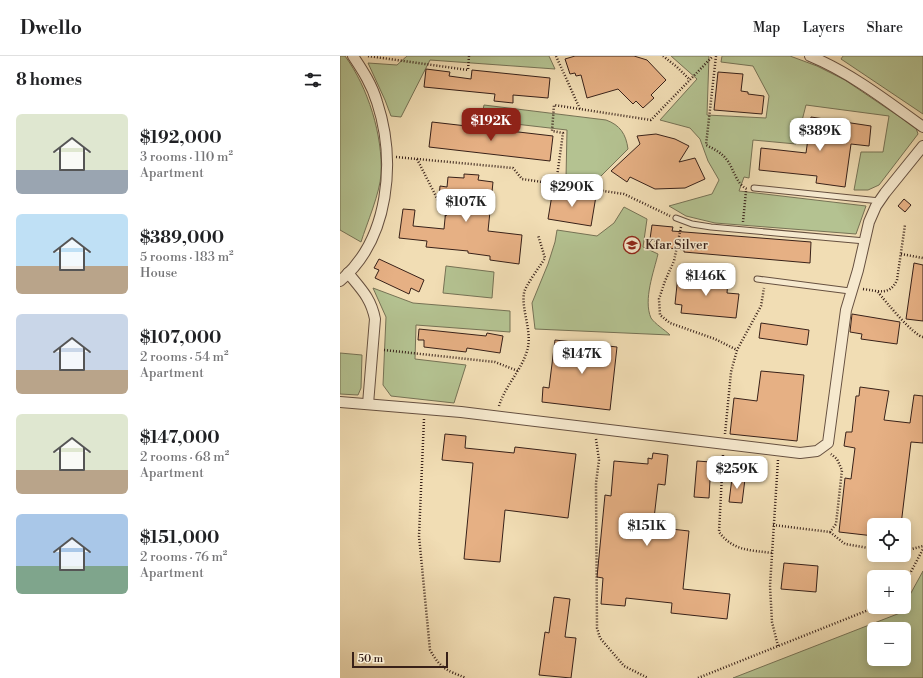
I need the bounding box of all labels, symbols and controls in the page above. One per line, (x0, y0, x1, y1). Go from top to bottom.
text: Dwello (20, 16, 82, 40)
text: Map (753, 19, 780, 37)
text: Layers (802, 19, 845, 37)
text: Share (867, 19, 903, 37)
text: 8 homes (16, 69, 82, 91)
icon: filters (302, 69, 324, 91)
pin: $192K (463, 108, 519, 142)
text: $192K (471, 113, 511, 129)
pin: $389K (792, 118, 848, 152)
text: $389K (799, 123, 841, 139)
text: $192,000 (140, 127, 222, 149)
icon: home (48, 130, 96, 178)
text: 3 rooms · 110 m² (140, 149, 233, 165)
text: Apartment (140, 165, 204, 181)
pin: $290K (544, 174, 600, 208)
text: $290K (550, 179, 594, 195)
pin: $107K (438, 189, 494, 223)
text: $107K (445, 194, 487, 210)
text: $389,000 (140, 227, 224, 249)
icon: home (48, 230, 96, 278)
school or university icon: Kfar Silver (622, 235, 642, 255)
place label: Kfar Silver (645, 237, 709, 253)
text: 5 rooms · 183 m² (140, 249, 234, 265)
pin: $146K (678, 263, 734, 297)
text: House (140, 265, 177, 281)
text: $146K (686, 268, 726, 284)
text: $107,000 (140, 327, 221, 349)
icon: home (48, 330, 96, 378)
pin: $147K (554, 341, 610, 375)
text: $147K (562, 346, 602, 362)
text: 2 rooms · 54 m² (140, 349, 229, 365)
text: Apartment (140, 365, 204, 381)
text: $147,000 (140, 427, 220, 449)
icon: home (48, 430, 96, 478)
text: 2 rooms · 68 m² (140, 449, 229, 465)
pin: $259K (709, 456, 765, 490)
text: $259K (716, 461, 758, 477)
text: Apartment (140, 465, 204, 481)
pin: $151K (619, 513, 675, 547)
text: $151K (628, 518, 666, 534)
map controls (867, 518, 911, 666)
button: locate (867, 518, 911, 562)
text: $151,000 (140, 527, 219, 549)
icon: home (48, 530, 96, 578)
text: 2 rooms · 76 m² (140, 549, 227, 565)
text: Apartment (140, 565, 204, 581)
button: + (867, 570, 911, 614)
button: − (867, 622, 911, 666)
scale bar (352, 650, 448, 669)
text: 50 m (358, 652, 383, 666)

